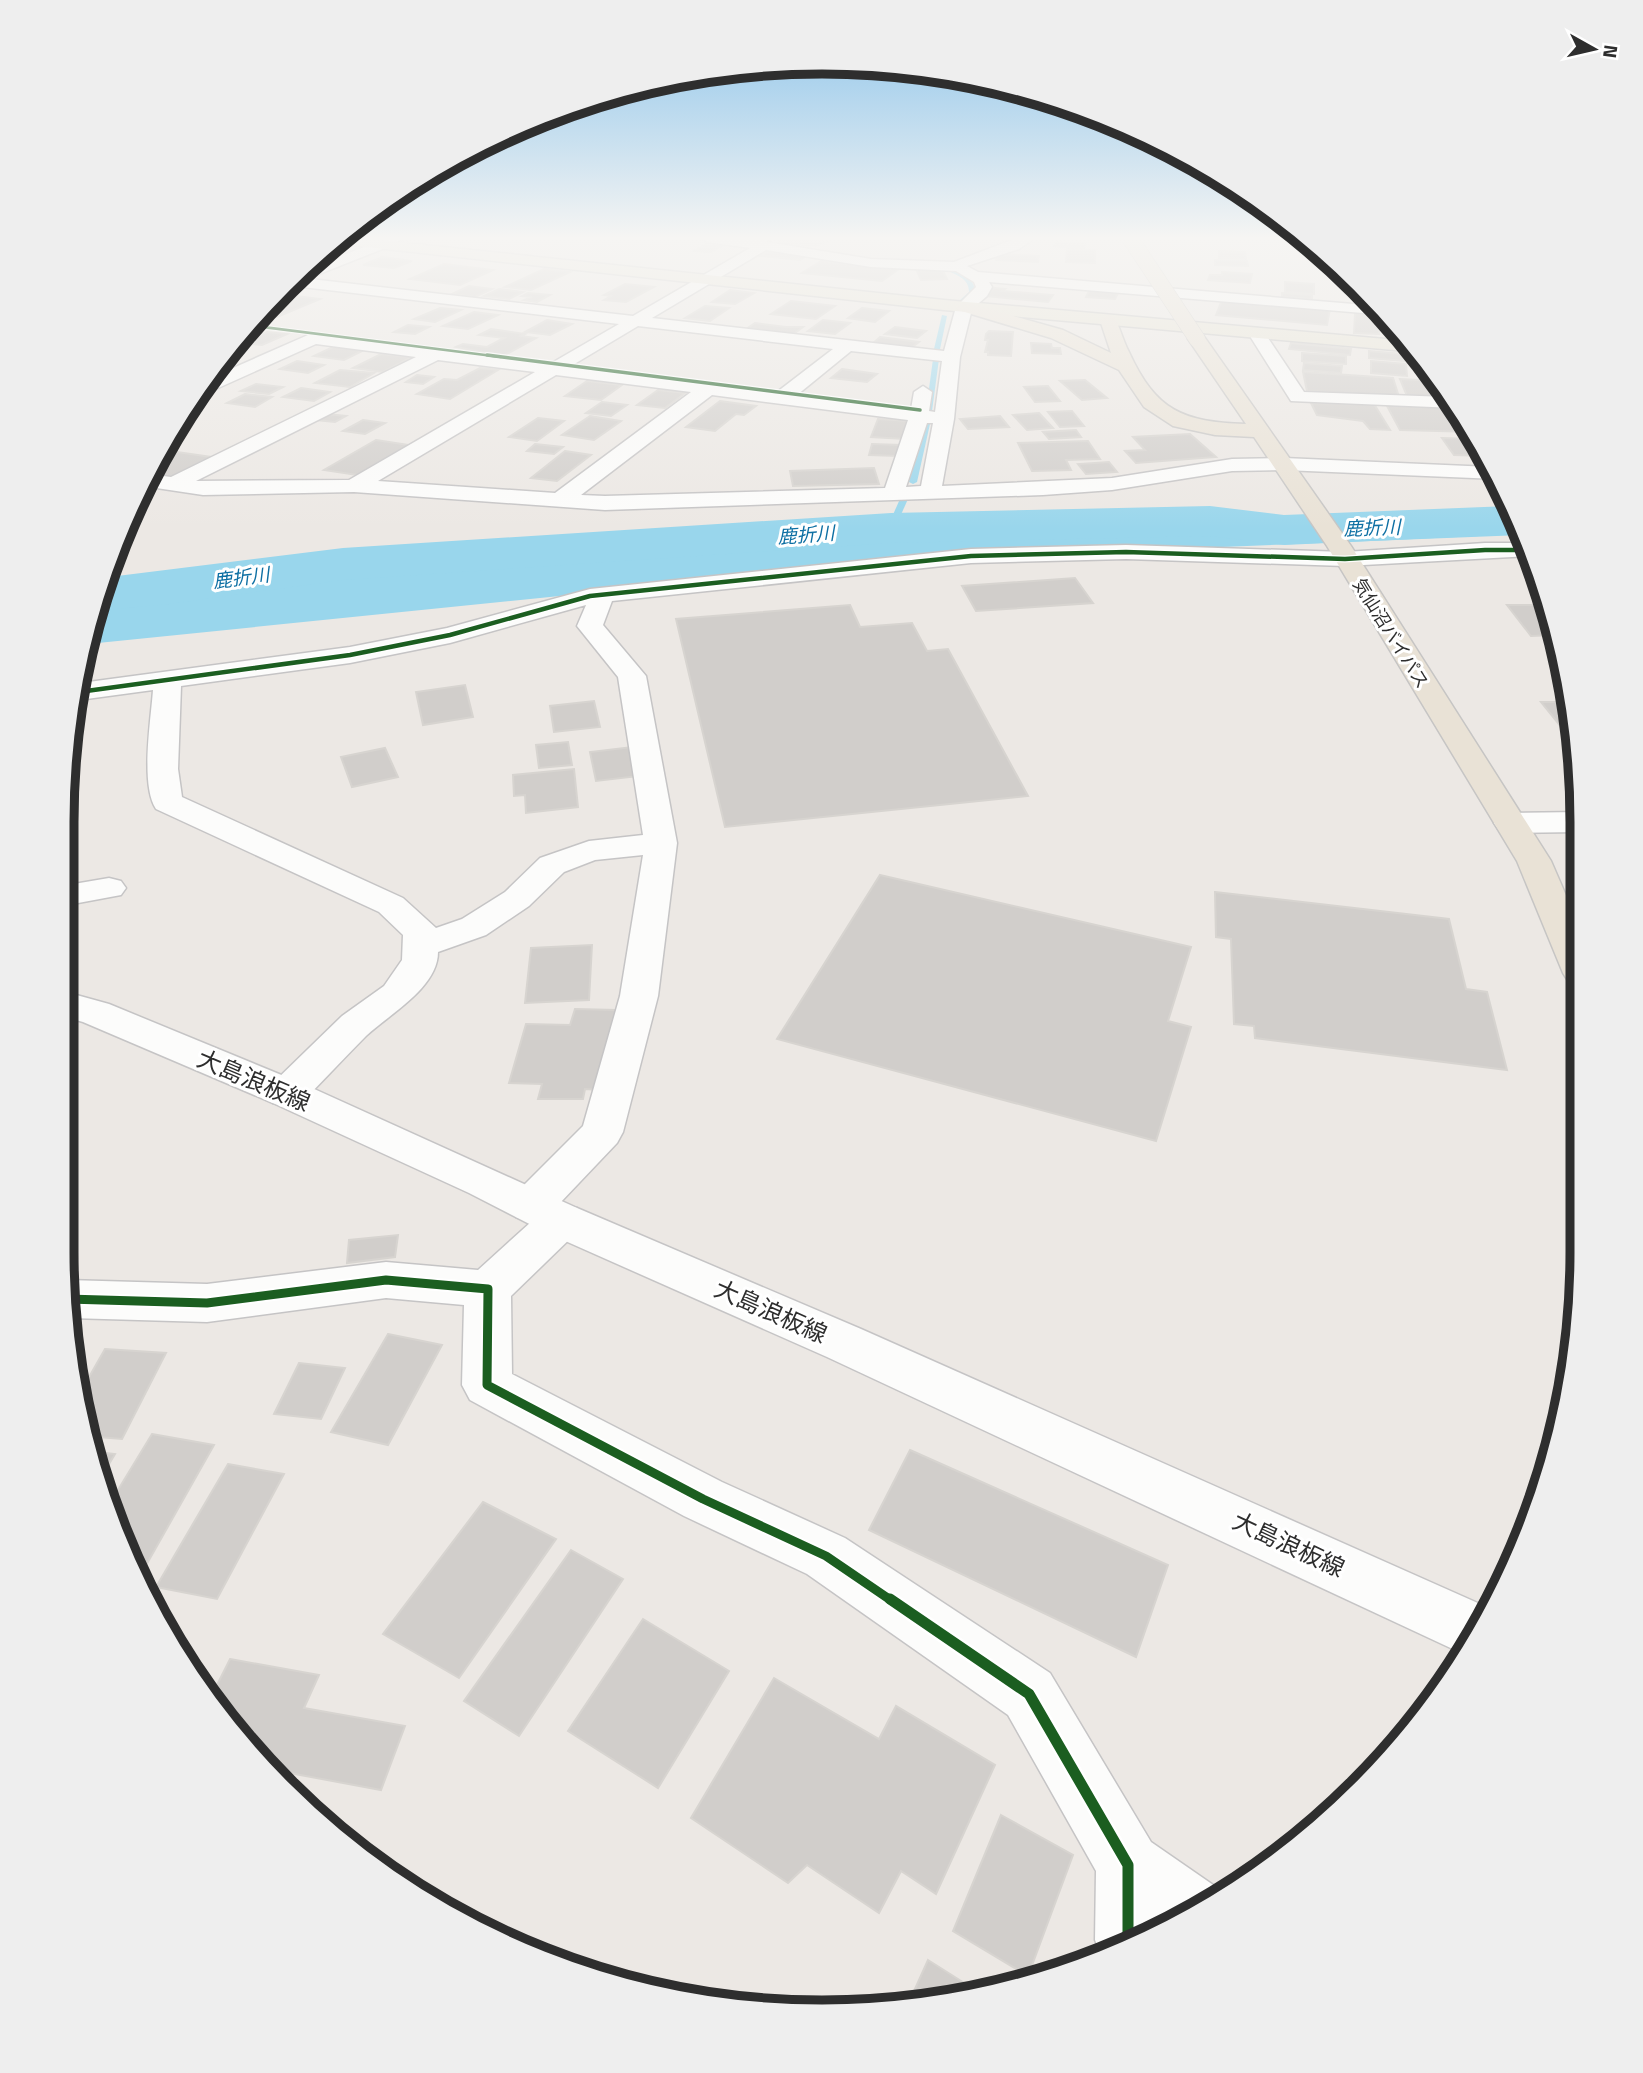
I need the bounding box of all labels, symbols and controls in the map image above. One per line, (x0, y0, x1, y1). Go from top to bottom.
north arrow (1559, 14, 1629, 84)
text: N (1596, 43, 1627, 60)
water label: 鹿折川 (1343, 511, 1403, 542)
water label: 鹿折川 (777, 517, 837, 550)
water label: 鹿折川 (211, 559, 273, 595)
street label: 気仙沼バイパス (1346, 573, 1436, 693)
street label: 大島浪板線 (192, 1040, 316, 1120)
street label: 大島浪板線 (709, 1270, 833, 1352)
street label: 大島浪板線 (1227, 1502, 1351, 1586)

